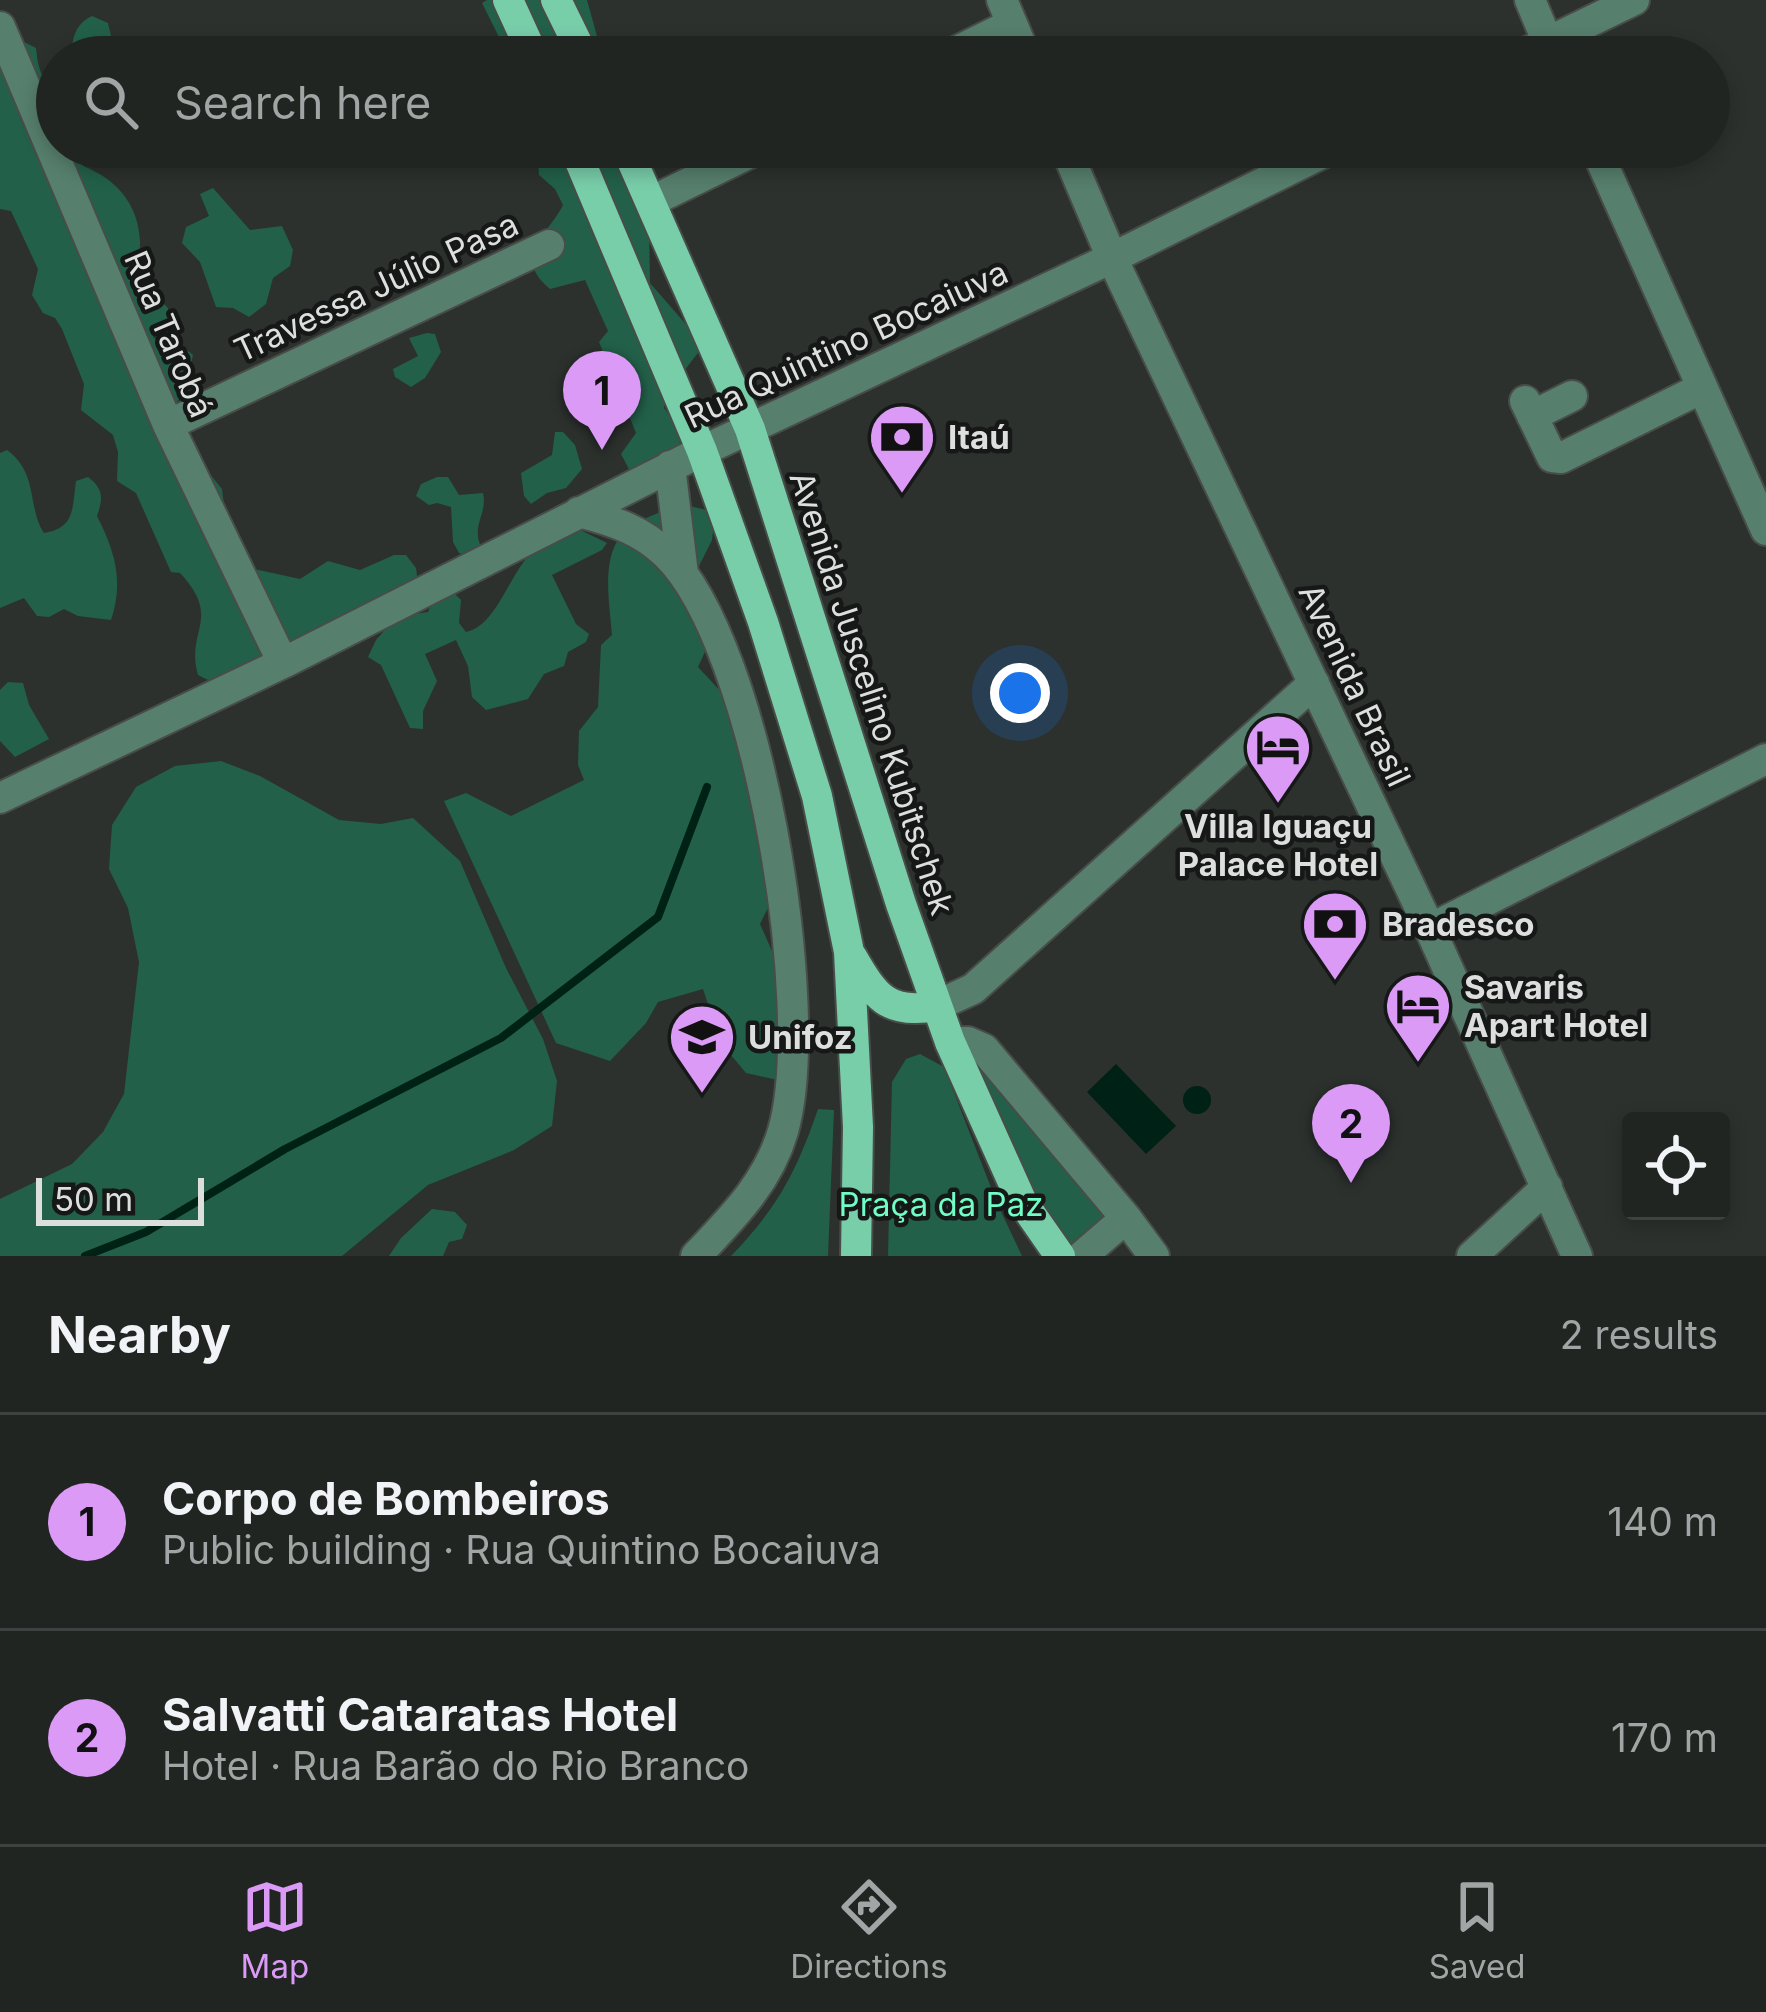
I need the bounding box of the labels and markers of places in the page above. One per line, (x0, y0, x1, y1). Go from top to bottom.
pin: 1 (563, 351, 641, 450)
bank icon: Itaú (867, 402, 937, 496)
place label: Itaú (948, 417, 1010, 457)
hotel icon: Villa Iguaçu Palace Hotel (1243, 712, 1313, 806)
place label: Villa Iguaçu Palace Hotel (1178, 806, 1378, 884)
bank icon: Bradesco (1300, 889, 1370, 983)
place label: Bradesco (1382, 904, 1535, 944)
place label: Savaris Apart Hotel (1464, 967, 1648, 1045)
hotel icon: Savaris Apart Hotel (1383, 971, 1453, 1065)
school or university icon: Unifoz (667, 1002, 737, 1096)
place label: Unifoz (748, 1017, 853, 1057)
pin: 2 (1312, 1084, 1390, 1183)

